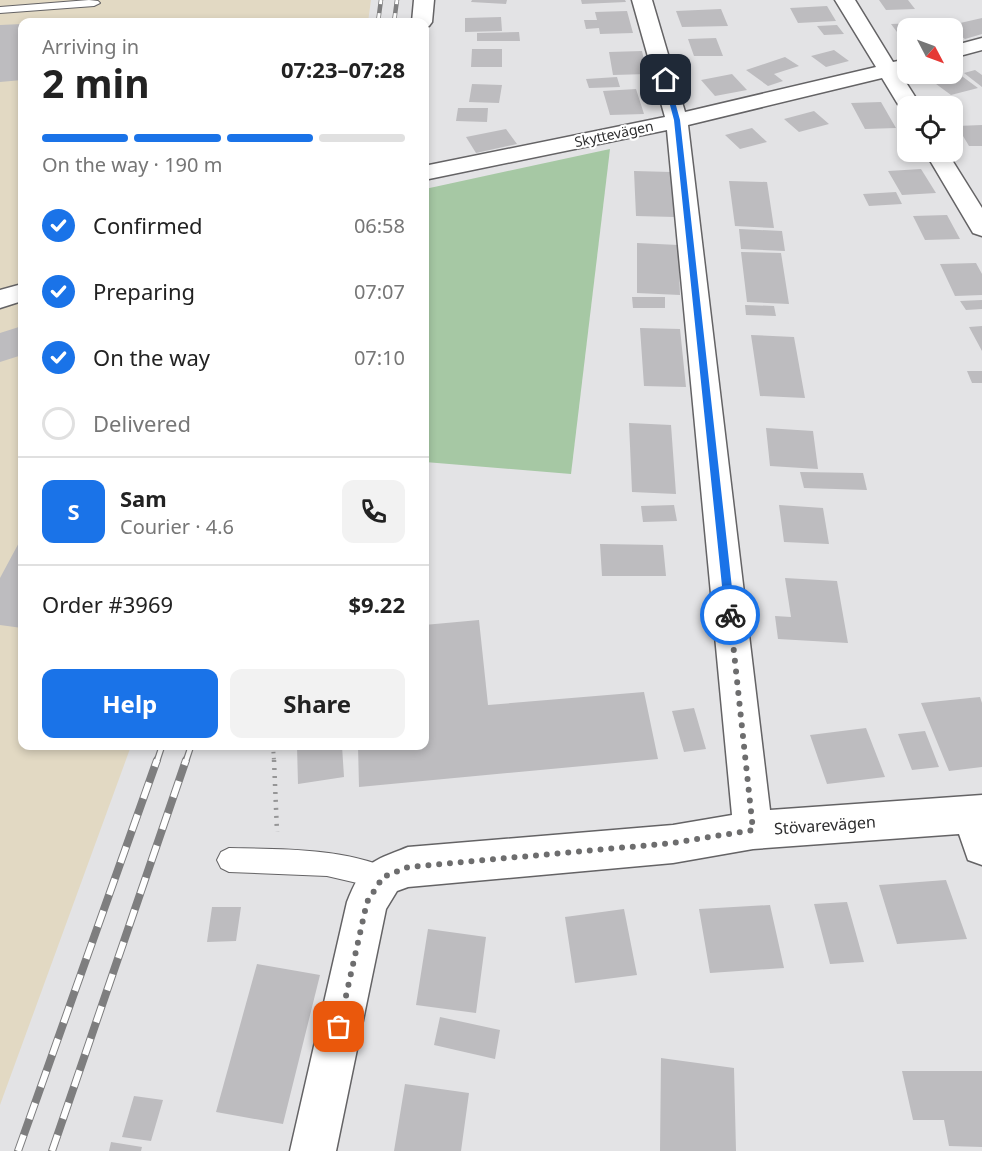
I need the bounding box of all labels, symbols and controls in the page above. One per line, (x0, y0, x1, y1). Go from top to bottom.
north arrow (897, 18, 963, 84)
map controls (897, 18, 963, 162)
text: Arriving in (42, 33, 139, 60)
text: 07:23–07:28 (281, 54, 405, 84)
pin (640, 54, 691, 105)
text: 2 min (42, 56, 149, 109)
icon: home (649, 63, 682, 96)
button: locate (897, 96, 963, 162)
street label: Skyttevägen (573, 116, 655, 151)
text: On the way · 190 m (42, 151, 222, 178)
icon: check (42, 209, 75, 242)
text: Confirmed (93, 210, 203, 240)
text: 06:58 (354, 212, 405, 239)
icon: check (42, 275, 75, 308)
text: Preparing (93, 276, 195, 306)
text: 07:07 (354, 278, 405, 305)
icon: check (42, 341, 75, 374)
text: On the way (93, 342, 210, 372)
text: 07:10 (354, 344, 405, 371)
text: Delivered (93, 408, 191, 438)
button: phone (342, 480, 405, 543)
text: Sam (120, 483, 167, 513)
text: S (67, 496, 80, 526)
text: Courier · 4.6 (120, 513, 234, 540)
courier (700, 585, 760, 645)
text: Order #3969 (42, 589, 173, 619)
text: $9.22 (348, 589, 405, 619)
icon: bike (714, 599, 747, 632)
button: Help (42, 669, 218, 738)
button: Share (230, 669, 405, 738)
street label: Stövarevägen (773, 810, 877, 840)
pin (313, 1001, 364, 1052)
icon: bag (322, 1010, 355, 1043)

